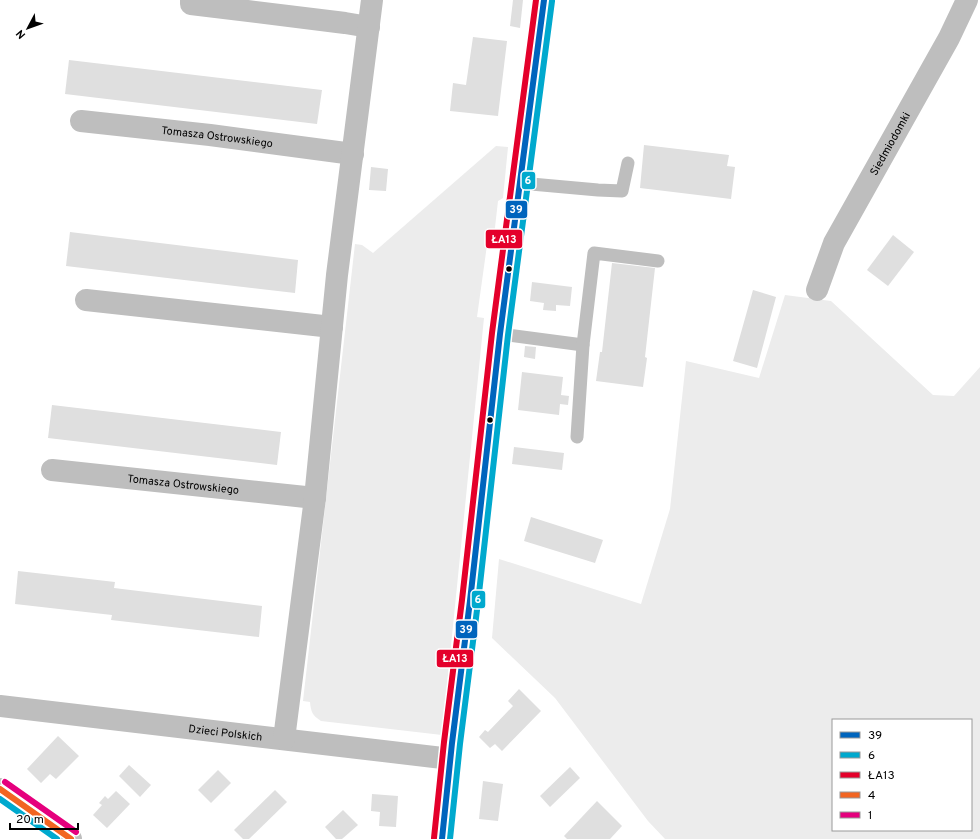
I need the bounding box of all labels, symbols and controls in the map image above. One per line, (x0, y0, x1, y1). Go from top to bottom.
north arrow (8, 8, 48, 48)
text: N (13, 26, 29, 41)
street label: Siedmiodomki (867, 110, 914, 178)
street label: Tomasza Ostrowskiego (161, 124, 274, 151)
line badge: 6 (521, 171, 536, 190)
text: 6 (525, 174, 532, 188)
line badge: 39 (505, 200, 528, 219)
text: 39 (509, 203, 523, 217)
line badge: ŁA13 (485, 229, 523, 249)
text: ŁA13 (491, 233, 517, 247)
unlabelled marker (504, 264, 514, 274)
unlabelled marker (485, 415, 495, 425)
street label: Tomasza Ostrowskiego (127, 472, 240, 498)
line badge: 6 (471, 590, 486, 609)
text: 6 (475, 593, 482, 607)
line badge: 39 (455, 620, 478, 639)
text: 39 (459, 623, 473, 637)
line badge: ŁA13 (436, 649, 474, 668)
text: ŁA13 (442, 652, 468, 666)
legend (832, 719, 972, 831)
street label: Dzieci Polskich (188, 722, 263, 745)
text: 39 (868, 728, 882, 744)
text: 6 (868, 748, 875, 764)
text: ŁA13 (868, 768, 895, 784)
text: 4 (868, 788, 875, 804)
scale bar (10, 805, 78, 831)
text: 1 (868, 808, 872, 824)
text: 20 m (16, 812, 44, 828)

